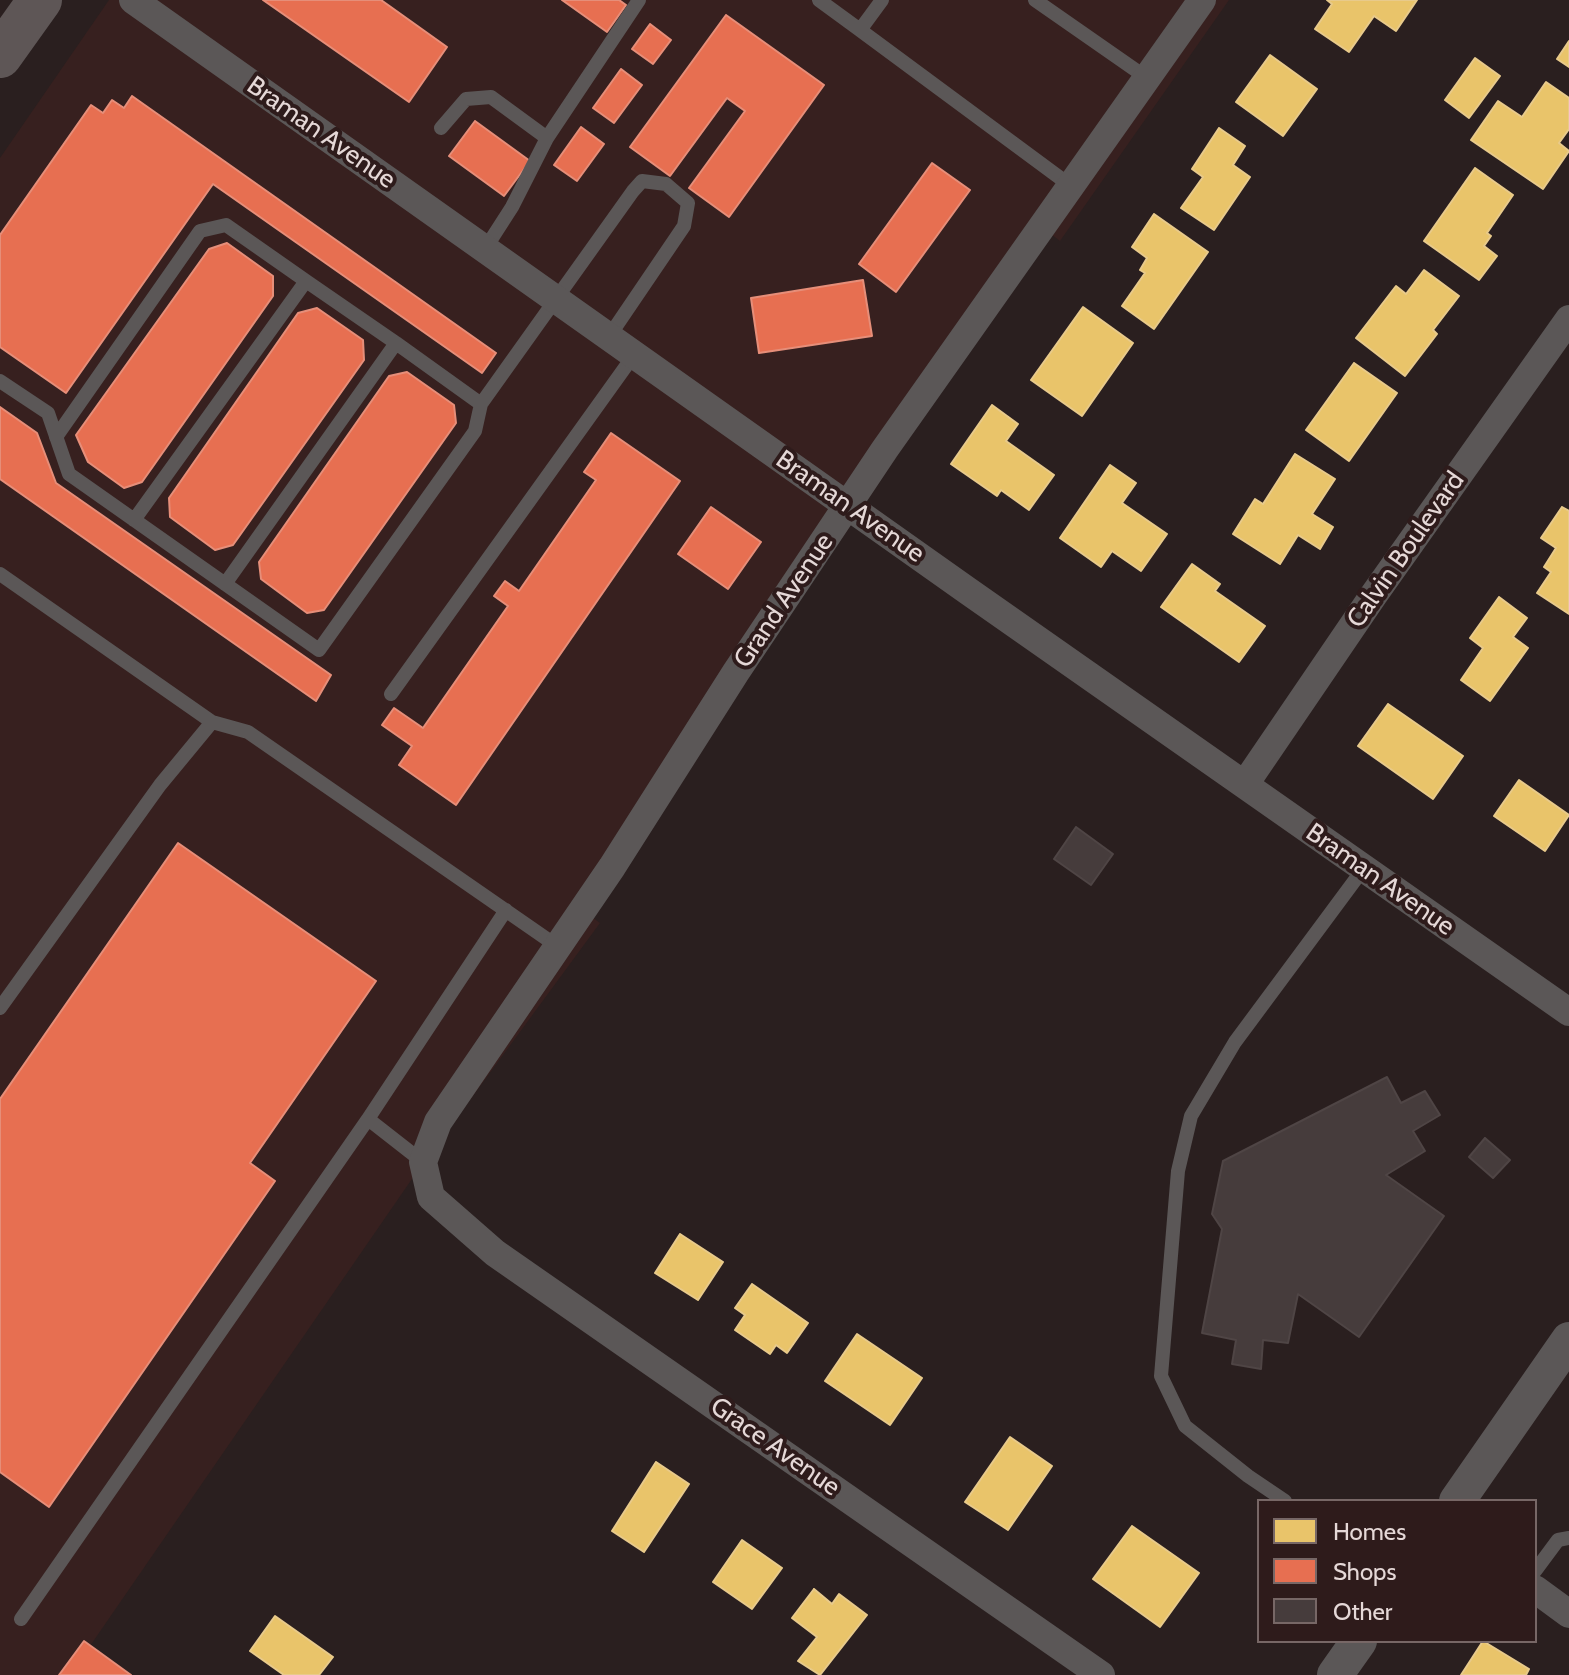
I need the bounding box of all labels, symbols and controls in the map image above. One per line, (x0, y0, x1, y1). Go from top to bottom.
street label: Braman Avenue (241, 70, 401, 196)
street label: Braman Avenue (770, 444, 930, 570)
street label: Calvin Boulevard (1341, 466, 1471, 634)
street label: Grand Avenue (728, 528, 840, 674)
street label: Braman Avenue (1300, 817, 1460, 943)
street label: Grace Avenue (704, 1391, 846, 1503)
legend (1257, 1499, 1537, 1643)
text: Homes (1333, 1517, 1406, 1546)
text: Shops (1333, 1557, 1396, 1586)
text: Other (1333, 1597, 1392, 1626)

